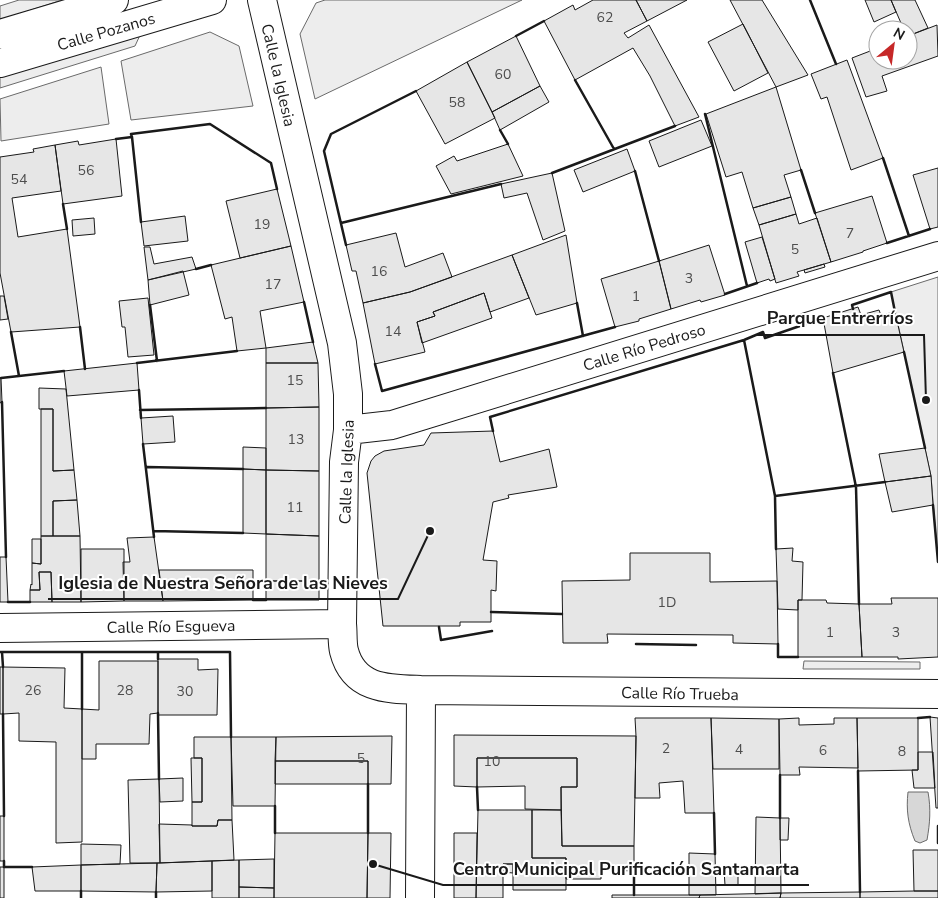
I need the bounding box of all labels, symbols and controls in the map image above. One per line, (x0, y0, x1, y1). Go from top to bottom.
street label: Calle Pozanos (55, 7, 158, 56)
house number: 62 (597, 8, 613, 27)
north arrow (868, 20, 918, 70)
street label: Calle la Iglesia (256, 22, 301, 129)
text: N (890, 23, 908, 45)
house number: 60 (495, 65, 511, 84)
house number: 58 (449, 93, 465, 112)
house number: 56 (78, 161, 94, 180)
house number: 54 (11, 170, 27, 189)
house number: 19 (254, 215, 270, 234)
house number: 7 (846, 224, 854, 243)
house number: 5 (791, 240, 799, 259)
house number: 16 (371, 262, 387, 281)
house number: 3 (685, 269, 693, 288)
house number: 17 (265, 275, 281, 294)
house number: 1 (632, 287, 640, 306)
callout: Parque Entrerríos (757, 302, 924, 335)
text: Parque Entrerríos (767, 306, 914, 330)
street label: Calle Río Pedroso (580, 319, 708, 377)
house number: 14 (385, 322, 401, 341)
house number: 15 (287, 371, 303, 390)
street label: Calle la Iglesia (334, 419, 360, 525)
house number: 13 (288, 430, 304, 449)
house number: 11 (287, 498, 303, 517)
callout: Iglesia de Nuestra Señora de las Nieves (48, 566, 398, 599)
text: Iglesia de Nuestra Señora de las Nieves (58, 571, 388, 595)
house number: 1D (658, 593, 676, 612)
street label: Calle Río Esgueva (107, 615, 236, 639)
house number: 1 (826, 623, 834, 642)
house number: 3 (892, 623, 900, 642)
house number: 26 (25, 681, 41, 700)
house number: 28 (117, 681, 133, 700)
house number: 30 (177, 682, 193, 701)
street label: Calle Río Trueba (621, 682, 739, 706)
house number: 2 (662, 739, 670, 758)
house number: 4 (735, 740, 743, 759)
house number: 6 (819, 741, 827, 760)
house number: 8 (898, 742, 906, 761)
house number: 5 (357, 749, 365, 768)
house number: 10 (484, 752, 500, 771)
callout: Centro Municipal Purificación Santamarta (443, 852, 809, 885)
text: Centro Municipal Purificación Santamarta (453, 857, 799, 881)

